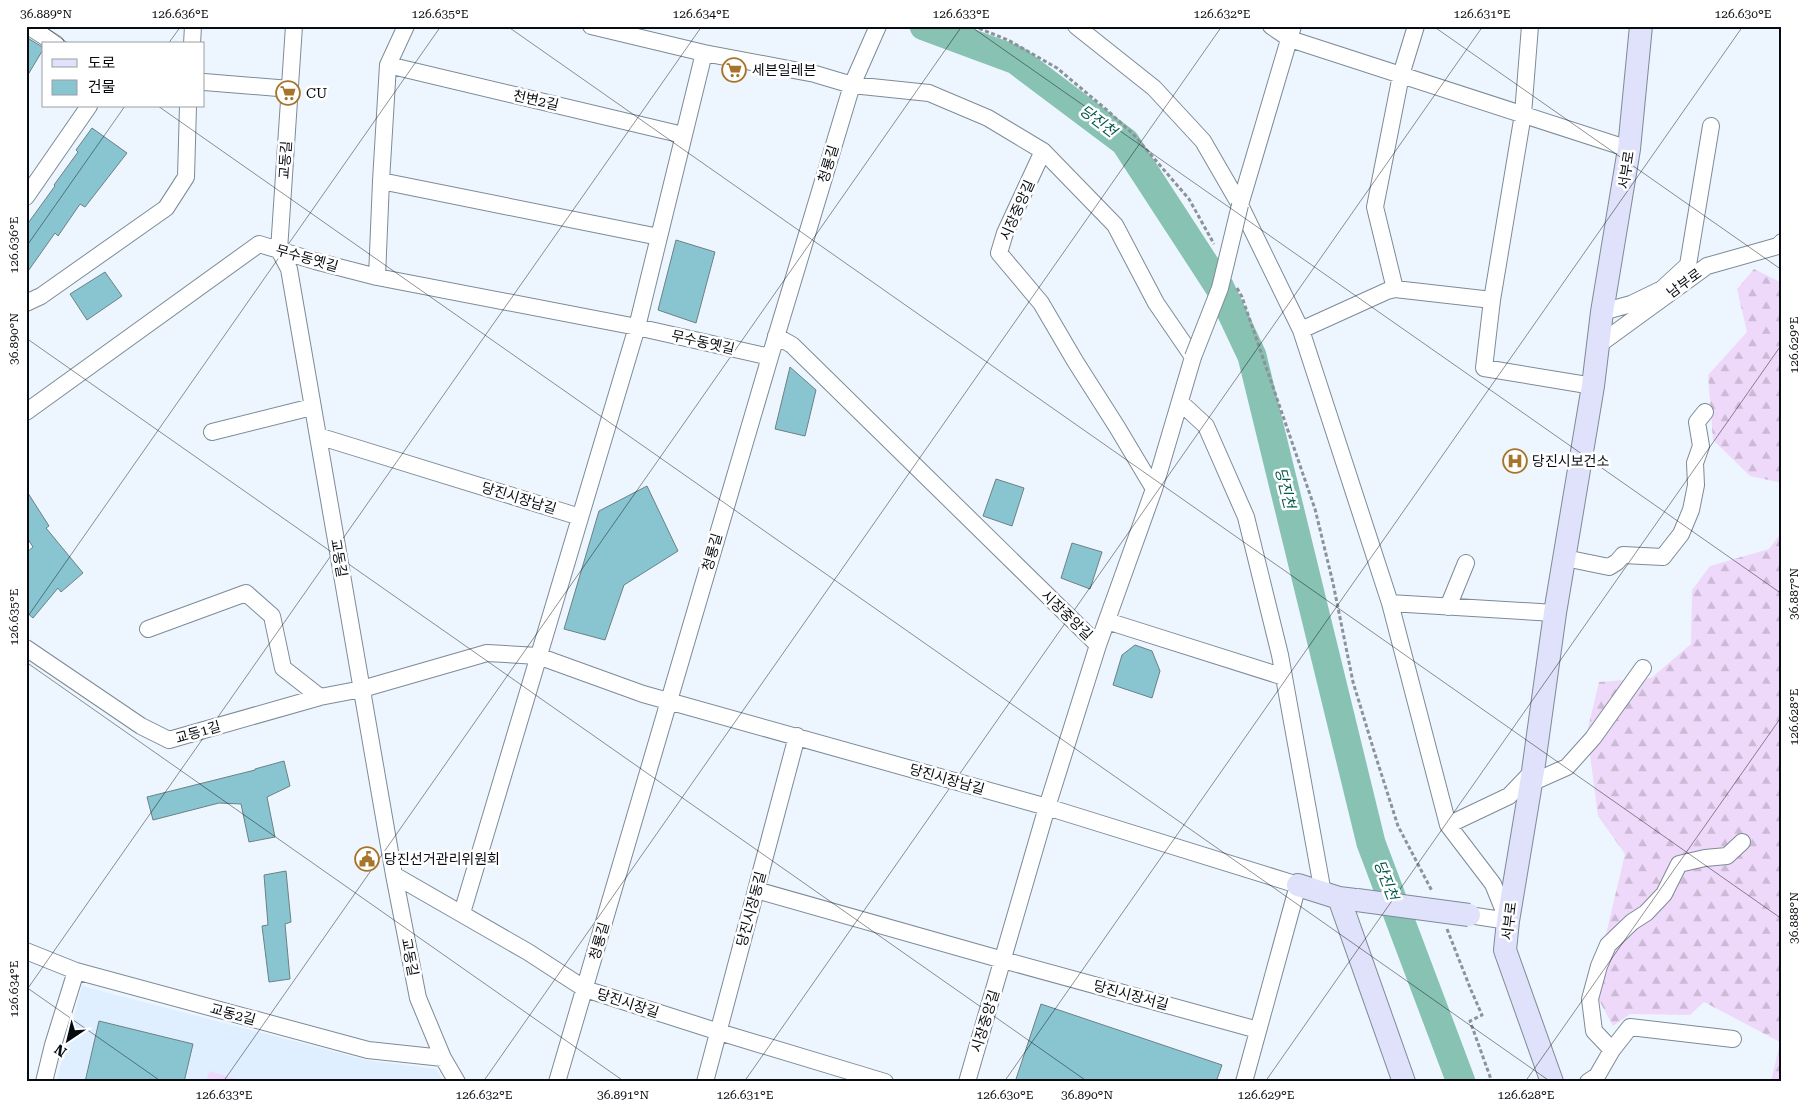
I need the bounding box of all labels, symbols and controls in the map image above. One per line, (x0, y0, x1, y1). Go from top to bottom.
text: 36.889°N (20, 7, 72, 21)
text: 126.636°E (152, 7, 208, 21)
text: 126.635°E (412, 7, 468, 21)
text: 126.634°E (673, 7, 729, 21)
text: 126.633°E (933, 7, 989, 21)
text: 126.632°E (1194, 7, 1250, 21)
text: 126.631°E (1454, 7, 1510, 21)
text: 126.630°E (1715, 7, 1771, 21)
legend (42, 42, 205, 108)
text: 도로 (88, 54, 116, 72)
supermarket icon: 세븐일레븐 (721, 57, 747, 83)
place label: 세븐일레븐 (752, 62, 817, 78)
text: 건물 (88, 78, 116, 96)
supermarket icon: CU (275, 80, 301, 106)
place label: CU (306, 85, 327, 101)
street label: 천변2길 (512, 87, 560, 113)
water label: 당진천 (1076, 101, 1122, 142)
street label: 교동길 (276, 140, 294, 180)
street label: 청룡길 (815, 143, 841, 185)
street label: 서부로 (1615, 150, 1637, 190)
street label: 시장중앙길 (997, 177, 1037, 243)
text: 126.636°E (7, 217, 21, 273)
street label: 무수동옛길 (274, 241, 340, 275)
street label: 남부로 (1664, 265, 1704, 301)
text: 36.890°N (7, 313, 21, 365)
text: 126.629°E (1787, 317, 1801, 373)
street label: 무수동옛길 (670, 327, 736, 357)
hospital icon: 당진시보건소 (1502, 448, 1528, 474)
place label: 당진시보건소 (1532, 453, 1609, 469)
water label: 당진천 (1271, 466, 1299, 512)
street label: 당진시장남길 (480, 479, 558, 517)
street label: 청룡길 (699, 531, 725, 573)
street label: 교동길 (328, 538, 350, 578)
text: 36.887°N (1787, 568, 1801, 620)
street label: 시장중앙길 (1038, 587, 1096, 643)
text: 126.635°E (7, 589, 21, 645)
text: 126.628°E (1787, 689, 1801, 745)
street label: 교동1길 (173, 718, 223, 746)
street label: 당진시장남길 (908, 761, 986, 797)
public building icon: 당진선거관리위원회 (354, 846, 380, 872)
place label: 당진선거관리위원회 (384, 851, 500, 867)
water label: 당진천 (1370, 857, 1403, 905)
street label: 당진시장동길 (733, 870, 769, 948)
text: 36.888°N (1787, 892, 1801, 944)
street label: 서부로 (1499, 901, 1519, 941)
street label: 청룡길 (586, 920, 612, 962)
street label: 교동길 (398, 937, 422, 977)
text: 126.634°E (7, 961, 21, 1017)
street label: 당진시장서길 (1092, 977, 1170, 1013)
street label: 당진시장길 (595, 985, 661, 1021)
street label: 시장중앙길 (968, 988, 1002, 1054)
street label: 교동2길 (208, 1000, 258, 1028)
north arrow (42, 1016, 92, 1066)
text: N (51, 1041, 70, 1060)
text: 126.633°E (196, 1088, 252, 1102)
text: 126.632°E (456, 1088, 512, 1102)
text: 36.891°N (597, 1088, 649, 1102)
text: 126.631°E (717, 1088, 773, 1102)
text: 126.630°E (977, 1088, 1033, 1102)
text: 36.890°N (1061, 1088, 1113, 1102)
text: 126.629°E (1238, 1088, 1294, 1102)
text: 126.628°E (1498, 1088, 1554, 1102)

